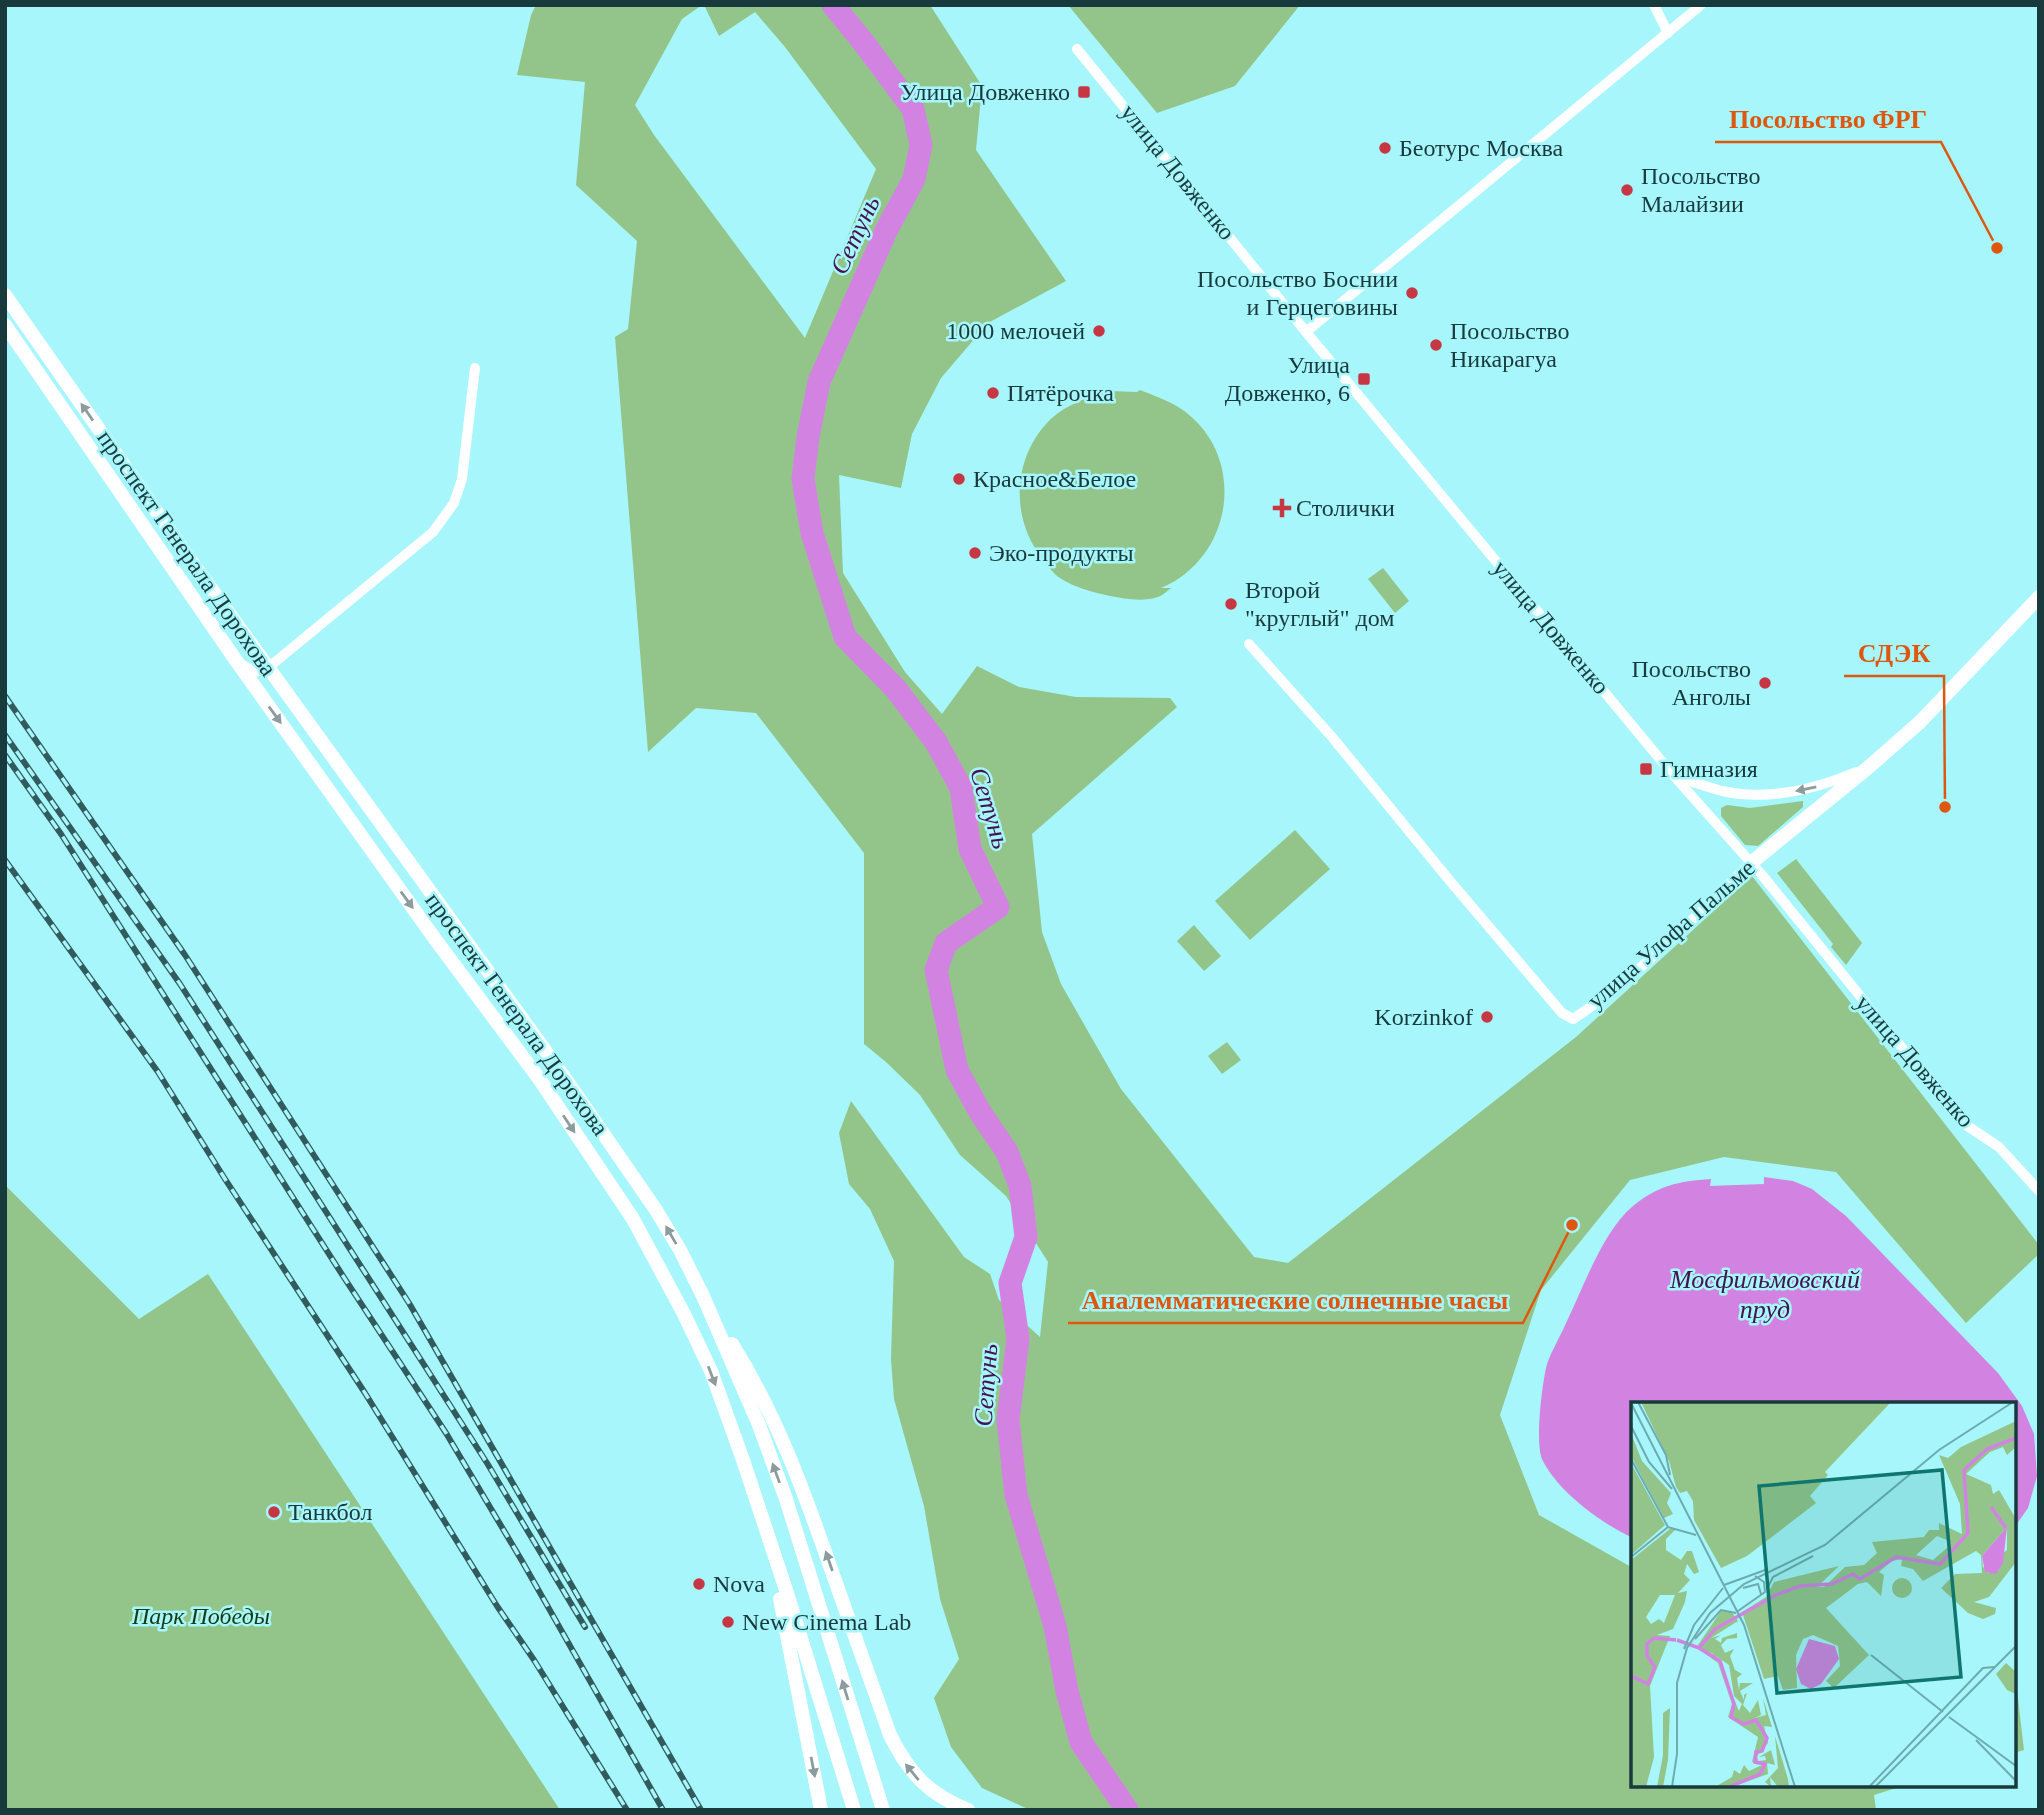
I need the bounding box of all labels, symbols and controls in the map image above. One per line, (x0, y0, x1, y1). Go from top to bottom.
place label: Улица Довженко (900, 79, 1070, 105)
marker: Улица Довженко (1076, 84, 1092, 100)
callout: Посольство ФРГ (1715, 95, 1941, 142)
street label: улица Довженко (1116, 99, 1240, 245)
text: Посольство ФРГ (1729, 105, 1927, 134)
place label: Беотурс Москва (1399, 135, 1564, 161)
marker: Беотурс Москва (1377, 140, 1393, 156)
place label: Посольство Малайзии (1641, 163, 1761, 217)
marker: Посольство Малайзии (1619, 182, 1635, 198)
water label: Сетунь (824, 191, 886, 279)
place label: Посольство Боснии и Герцеговины (1197, 266, 1398, 320)
marker: Посольство Боснии и Герцеговины (1404, 285, 1420, 301)
place label: 1000 мелочей (946, 318, 1085, 344)
place label: Посольство Никарагуа (1450, 318, 1570, 372)
marker: 1000 мелочей (1091, 323, 1107, 339)
marker: Посольство Никарагуа (1428, 337, 1444, 353)
place label: Улица Довженко, 6 (1225, 352, 1350, 406)
marker: Улица Довженко, 6 (1356, 371, 1372, 387)
place label: Пятёрочка (1007, 380, 1114, 406)
marker: Пятёрочка (985, 385, 1001, 401)
one-way arrow (80, 403, 94, 421)
street label: проспект Генерала Дорохова (92, 425, 282, 681)
place label: Красное&Белое (973, 466, 1136, 492)
marker: Красное&Белое (951, 471, 967, 487)
place label: Столички (1296, 495, 1395, 521)
marker: Столички (1274, 500, 1290, 516)
place label: Эко-продукты (989, 540, 1134, 566)
marker: Эко-продукты (967, 545, 983, 561)
street label: улица Довженко (1488, 555, 1614, 699)
place label: Второй "круглый" дом (1245, 577, 1394, 631)
marker: Второй "круглый" дом (1223, 596, 1239, 612)
callout: СДЭК (1844, 629, 1944, 676)
text: СДЭК (1858, 639, 1930, 668)
place label: Посольство Анголы (1632, 656, 1751, 710)
marker: Посольство Анголы (1757, 675, 1773, 691)
one-way arrow (268, 706, 282, 724)
place label: Гимназия (1660, 756, 1758, 782)
marker: Гимназия (1638, 761, 1654, 777)
water label: Сетунь (964, 764, 1016, 852)
one-way arrow (1795, 784, 1817, 795)
street label: улица Улофа Пальме (1582, 854, 1760, 1014)
street label: проспект Генерала Дорохова (420, 888, 614, 1141)
one-way arrow (400, 891, 414, 909)
street label: улица Довженко (1851, 990, 1979, 1132)
place label: Korzinkof (1374, 1004, 1473, 1030)
marker: Korzinkof (1479, 1009, 1495, 1025)
one-way arrow (562, 1115, 576, 1133)
one-way arrow (665, 1226, 677, 1245)
water label: Мосфильмовский пруд (1669, 1265, 1860, 1324)
callout: Аналемматические солнечные часы (1068, 1276, 1523, 1323)
text: Аналемматические солнечные часы (1082, 1286, 1508, 1315)
water label: Сетунь (969, 1342, 1003, 1427)
one-way arrow (707, 1366, 718, 1387)
inset map (1631, 1402, 2016, 1787)
one-way arrow (771, 1462, 782, 1483)
place label: Танкбол (288, 1499, 373, 1525)
marker: Танкбол (266, 1504, 282, 1520)
one-way arrow (823, 1551, 834, 1572)
place label: Nova (713, 1571, 765, 1597)
marker: Nova (691, 1576, 707, 1592)
park label: Парк Победы (131, 1603, 270, 1629)
place label: New Cinema Lab (742, 1609, 911, 1635)
marker: New Cinema Lab (720, 1614, 736, 1630)
one-way arrow (839, 1679, 849, 1700)
one-way arrow (808, 1756, 819, 1778)
one-way arrow (905, 1763, 920, 1781)

